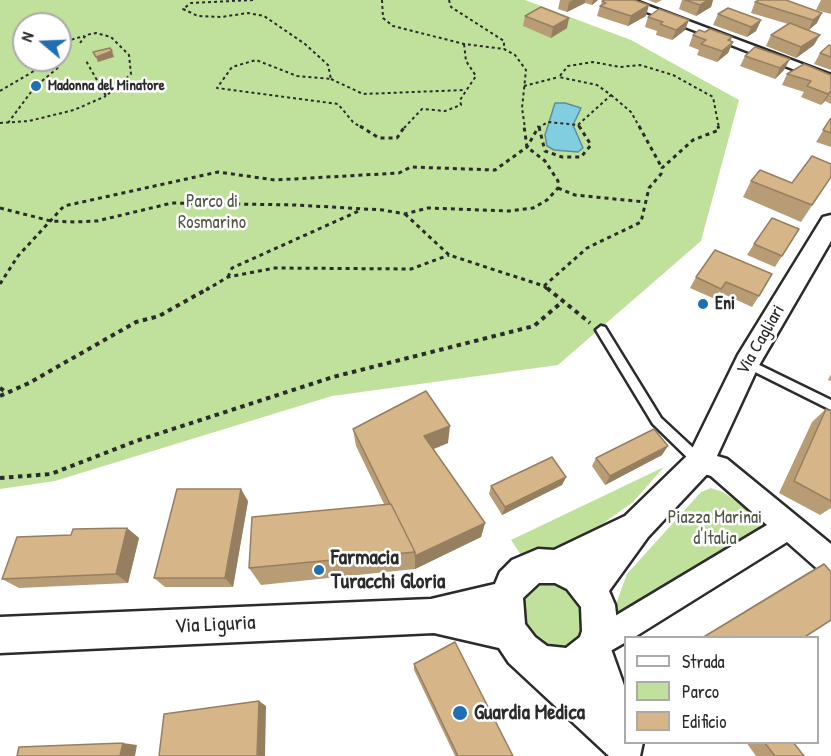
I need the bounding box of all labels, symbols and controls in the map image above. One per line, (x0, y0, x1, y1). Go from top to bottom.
north arrow (12, 12, 72, 72)
text: N (15, 29, 39, 44)
place label: Madonna del Minatore (48, 77, 165, 95)
marker: Madonna del Minatore (29, 79, 43, 93)
park label: Parco di Rosmarino (178, 191, 246, 234)
place label: Eni (715, 293, 735, 315)
marker: Eni (696, 297, 710, 311)
street label: Via Cagliari (732, 301, 790, 379)
park label: Piazza Marinai d'Italia (668, 507, 762, 550)
place label: Farmacia Turacchi Gloria (331, 545, 445, 595)
marker: Farmacia Turacchi Gloria (312, 563, 326, 577)
street label: Via Liguria (174, 610, 256, 640)
legend (624, 636, 819, 744)
text: Strada (682, 649, 725, 674)
text: Parco (682, 679, 719, 704)
place label: Guardia Medica (474, 700, 585, 726)
marker: Guardia Medica (451, 704, 469, 722)
text: Edificio (682, 709, 726, 734)

